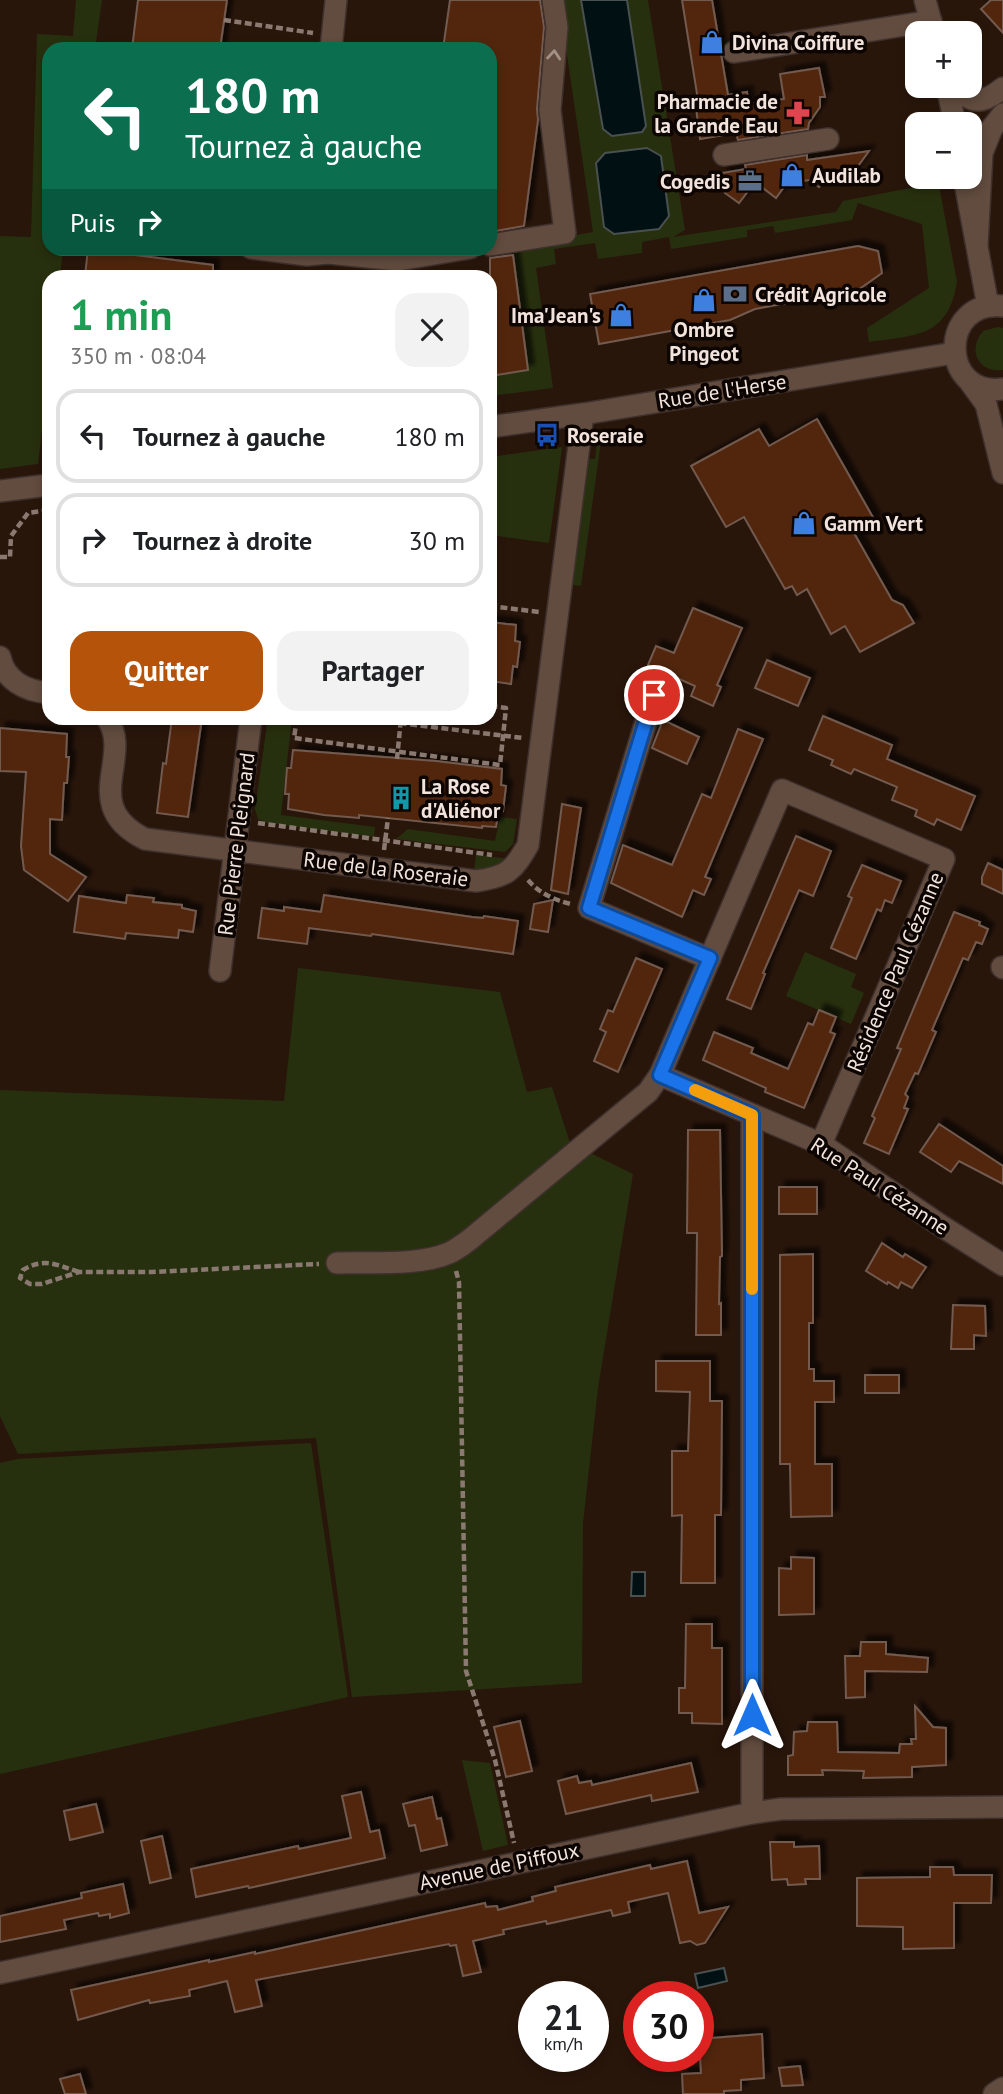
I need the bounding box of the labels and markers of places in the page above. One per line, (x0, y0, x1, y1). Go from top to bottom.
shop icon: Divina Coiffure (698, 28, 726, 56)
place label: Divina Coiffure (732, 29, 865, 56)
place label: Pharmacie de la Grande Eau (654, 88, 778, 139)
pharmacy icon: Pharmacie de la Grande Eau (784, 99, 812, 127)
shop icon: Audilab (778, 161, 806, 189)
place label: Audilab (812, 162, 881, 189)
office icon: Cogedis (736, 167, 764, 195)
place label: Cogedis (660, 168, 730, 195)
bank icon: Crédit Agricole (721, 280, 749, 308)
place label: Crédit Agricole (755, 281, 887, 308)
shop icon: Ombre Pingeot (690, 286, 718, 314)
shop icon: Ima'Jean's (607, 301, 635, 329)
place label: Ima'Jean's (511, 302, 601, 329)
place label: Ombre Pingeot (669, 316, 739, 367)
bus stop icon: Roseraie (533, 421, 561, 449)
place label: Roseraie (567, 422, 644, 449)
shop icon: Gamm Vert (790, 509, 818, 537)
place label: Gamm Vert (824, 510, 923, 537)
pin (624, 665, 684, 725)
place label: La Rose d'Aliénor (421, 773, 501, 824)
building icon: La Rose d'Aliénor (387, 784, 415, 812)

